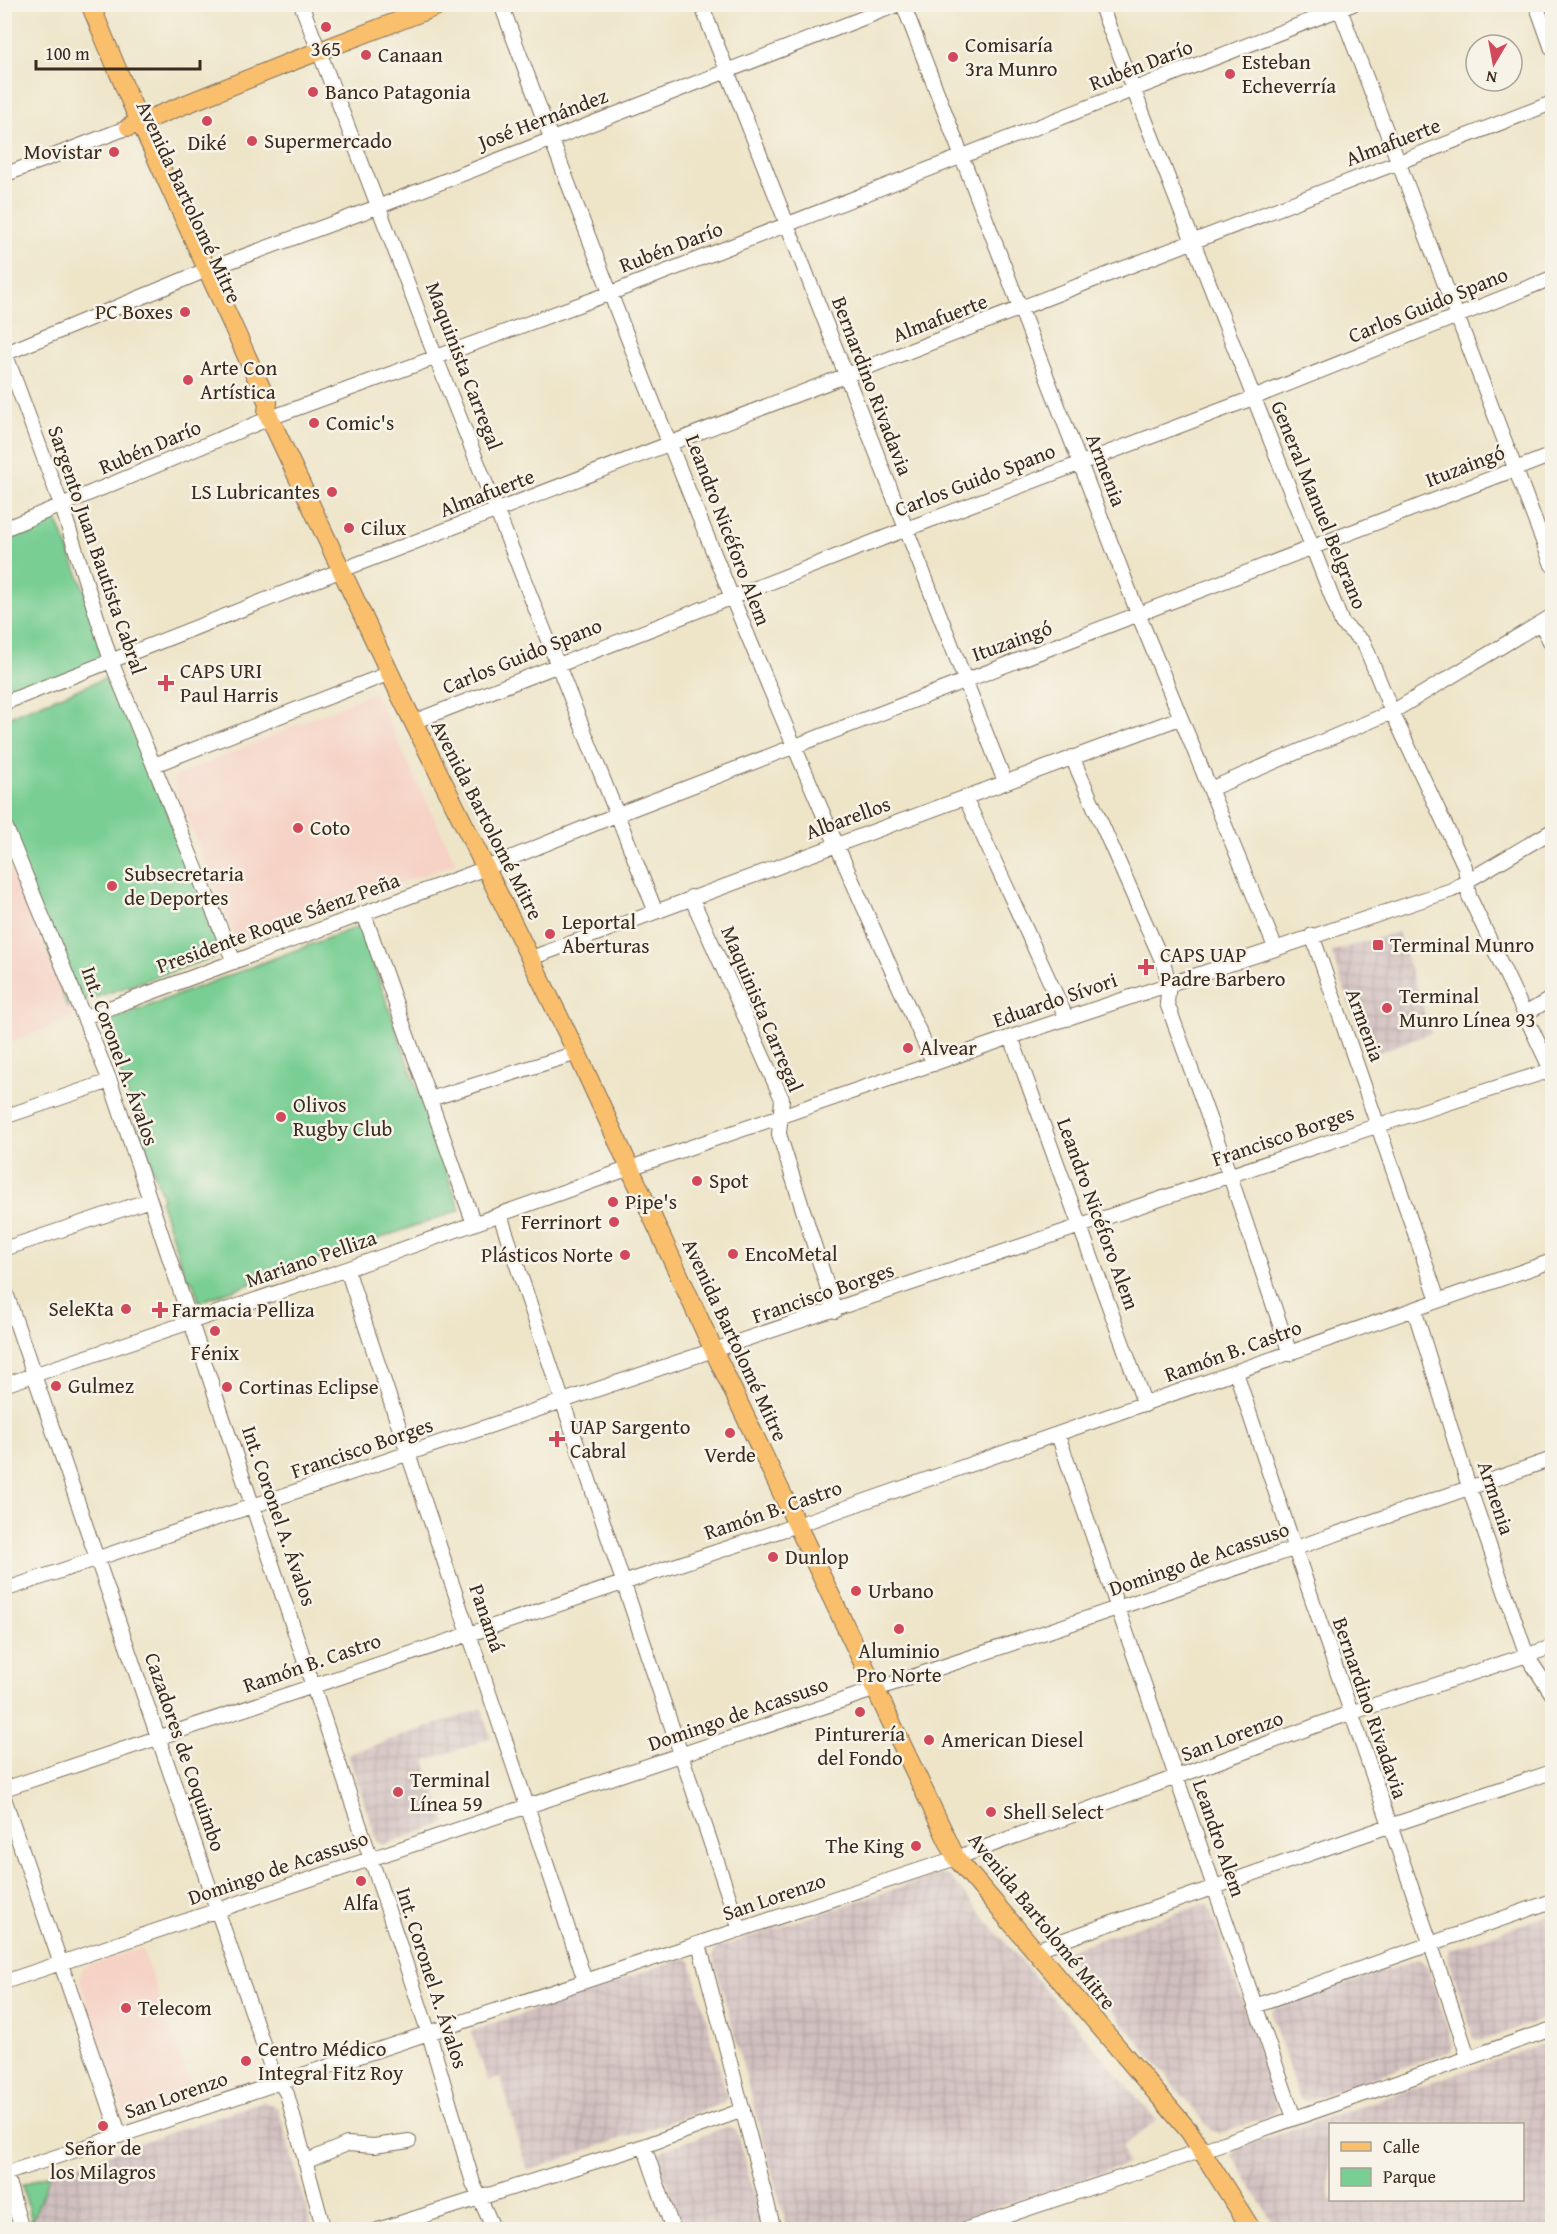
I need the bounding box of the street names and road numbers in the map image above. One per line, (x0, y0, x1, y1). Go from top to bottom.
street label: Rubén Darío (1085, 31, 1197, 98)
street label: José Hernández (471, 80, 612, 159)
street label: Avenida Bartolomé Mitre (129, 95, 250, 308)
street label: Almafuerte (1341, 109, 1445, 174)
street label: Rubén Darío (615, 213, 727, 280)
street label: Carlos Guido Spano (1343, 258, 1512, 351)
street label: Maquinista Carregal (418, 277, 511, 455)
street label: Almafuerte (888, 285, 992, 350)
street label: Bernardino Rivadavia (824, 292, 921, 480)
street label: General Manuel Belgrano (1263, 396, 1375, 614)
street label: Rubén Darío (94, 411, 206, 482)
street label: Sargento Juan Bautista Cabral (40, 421, 155, 679)
street label: Armenia (1078, 429, 1135, 511)
street label: Leandro Nicéforo Alem (678, 430, 779, 630)
street label: Carlos Guido Spano (890, 435, 1060, 524)
street label: Ituzaingó (1420, 436, 1509, 495)
street label: Almafuerte (435, 460, 539, 525)
street label: Carlos Guido Spano (437, 609, 606, 702)
street label: Ituzaingó (967, 612, 1056, 669)
street label: Avenida Bartolomé Mitre (424, 714, 551, 925)
street label: Albarellos (801, 788, 895, 847)
street label: Presidente Roque Sáenz Peña (152, 864, 404, 981)
street label: Maquinista Carregal (713, 921, 812, 1097)
street label: Int. Coronel A. Ávalos (74, 962, 167, 1150)
street label: Eduardo Sívori (989, 964, 1121, 1035)
street label: Armenia (1338, 984, 1393, 1066)
street label: Francisco Borges (1208, 1097, 1358, 1174)
street label: Leandro Nicéforo Alem (1049, 1114, 1148, 1314)
street label: Mariano Pelliza (241, 1222, 381, 1295)
street label: Avenida Bartolomé Mitre (675, 1233, 796, 1446)
street label: Francisco Borges (748, 1254, 898, 1331)
street label: Ramón B. Castro (1160, 1311, 1306, 1390)
street label: Francisco Borges (287, 1409, 437, 1486)
street label: Int. Coronel A. Ávalos (234, 1422, 325, 1610)
street label: Armenia (1470, 1457, 1523, 1539)
street label: Ramón B. Castro (700, 1471, 846, 1548)
street label: Domingo de Acassuso (1105, 1513, 1293, 1604)
street label: Panamá (461, 1580, 514, 1656)
street label: Bernardino Rivadavia (1325, 1613, 1416, 1803)
street label: Ramón B. Castro (239, 1624, 385, 1701)
street label: Cazadores de Coquimbo (137, 1648, 234, 1855)
street label: Domingo de Acassuso (644, 1668, 832, 1759)
street label: San Lorenzo (1176, 1702, 1288, 1769)
street label: Leandro Alem (1185, 1775, 1254, 1901)
street label: Domingo de Acassuso (184, 1822, 372, 1913)
street label: Avenida Bartolomé Mitre (961, 1825, 1124, 2016)
street label: San Lorenzo (718, 1864, 830, 1929)
street label: Int. Coronel A. Ávalos (389, 1883, 476, 2072)
street label: San Lorenzo (120, 2062, 232, 2127)

